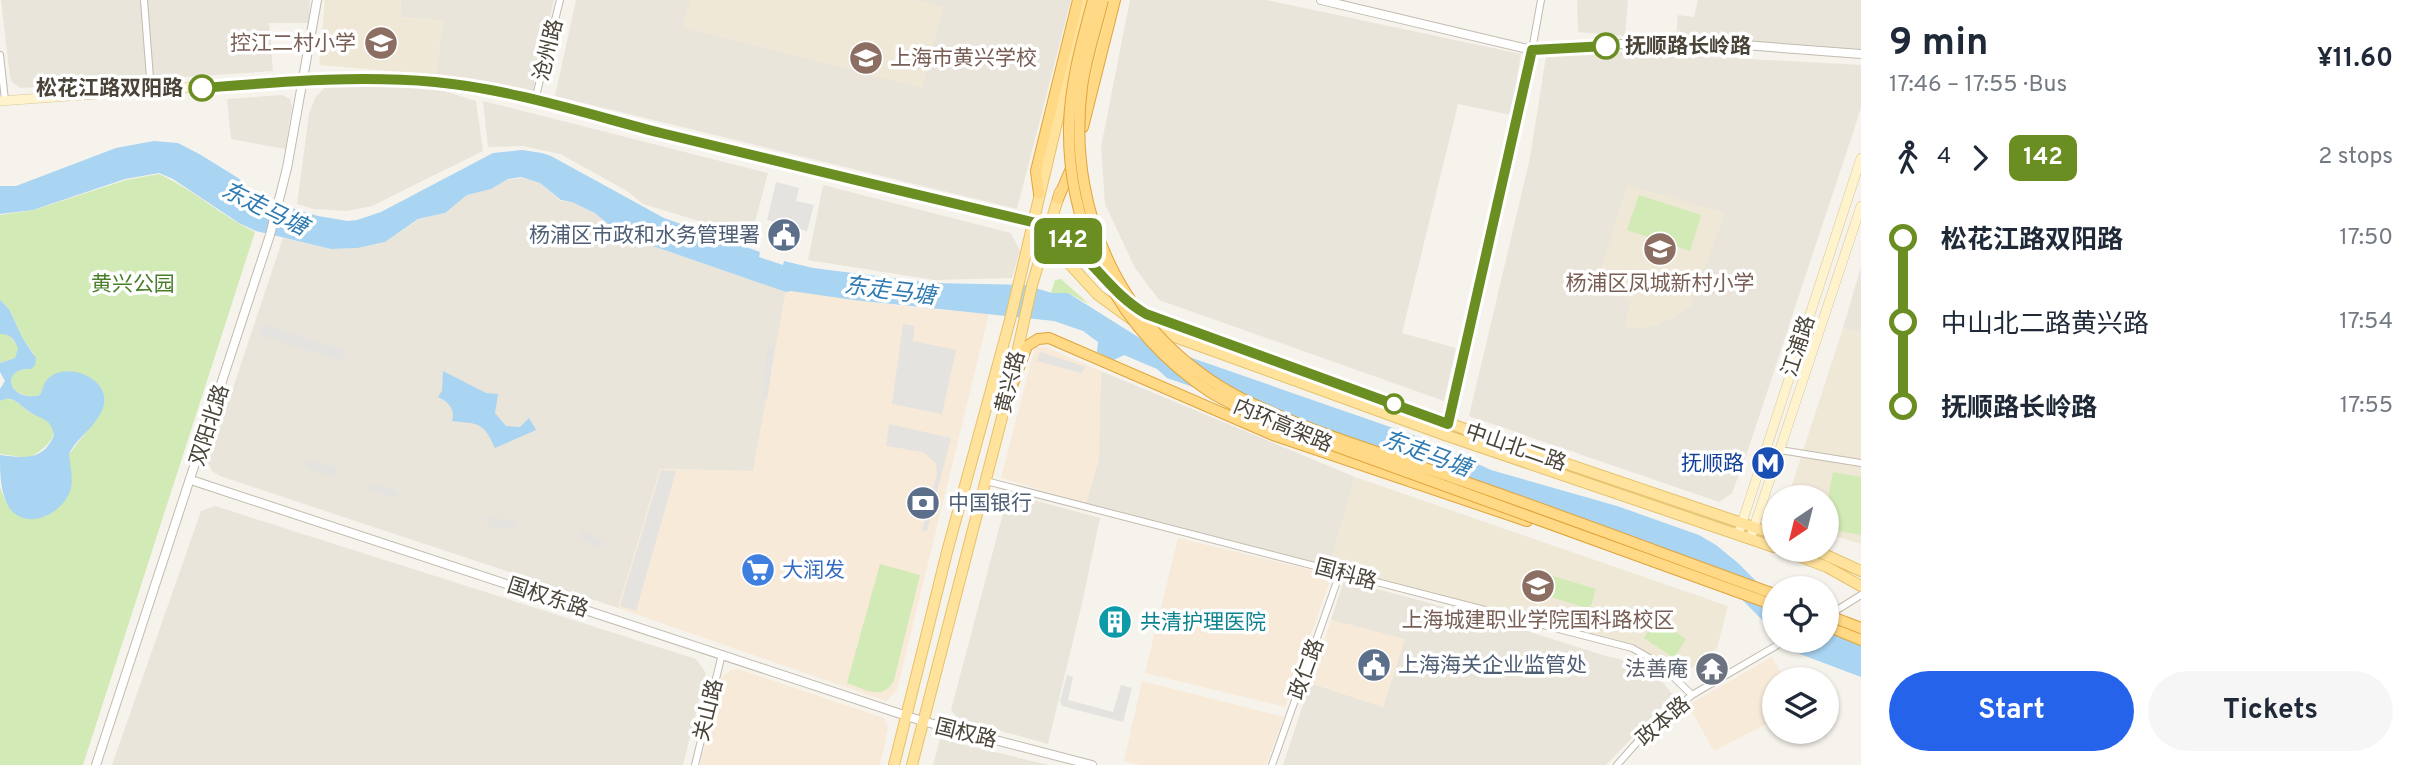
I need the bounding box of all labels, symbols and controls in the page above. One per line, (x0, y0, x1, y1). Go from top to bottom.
street label: 沧州路 (529, 17, 570, 84)
text: 9 min (1889, 20, 1988, 69)
school or university icon: 控江二村小学 (362, 24, 400, 62)
place label: 控江二村小学 (230, 31, 356, 58)
marker: 抚顺路长岭路 (1593, 33, 1619, 59)
place label: 抚顺路长岭路 (1625, 34, 1751, 61)
school or university icon: 上海市黄兴学校 (847, 39, 885, 77)
text: ¥11.60 (2317, 43, 2393, 76)
place label: 上海市黄兴学校 (890, 46, 1037, 73)
text: 17:46 – 17:55 · Bus (1889, 71, 2067, 100)
marker: 松花江路双阳路 (189, 75, 215, 101)
place label: 松花江路双阳路 (36, 76, 183, 103)
icon: walk (1889, 139, 1927, 177)
icon: forward (1961, 139, 1999, 177)
text: 4 (1937, 143, 1951, 172)
text: 142 (2023, 143, 2063, 173)
text: 2 stops (2318, 143, 2393, 172)
water label: 东走马塘 (216, 177, 315, 245)
public building icon: 杨浦区市政和水务管理署 (765, 216, 803, 254)
line badge: 142 (1028, 218, 1108, 264)
place label: 杨浦区市政和水务管理署 (529, 223, 760, 250)
text: 17:50 (2339, 224, 2393, 253)
text: 松花江路双阳路 (1941, 225, 2123, 258)
text: 142 (1048, 226, 1088, 256)
school or university icon: 杨浦区凤城新村小学 (1641, 230, 1679, 268)
place label: 杨浦区凤城新村小学 (1566, 271, 1755, 298)
park label: 黄兴公园 (91, 272, 175, 299)
water label: 东走马塘 (842, 272, 941, 313)
text: 17:54 (2339, 308, 2393, 337)
text: 中山北二路黄兴路 (1941, 309, 2149, 342)
street label: 江浦路 (1777, 312, 1822, 381)
street label: 黄兴路 (991, 349, 1032, 416)
street label: 双阳北路 (185, 381, 236, 470)
text: 17:55 (2340, 392, 2393, 421)
street label: 内环高架路 (1229, 393, 1336, 459)
text: 抚顺路长岭路 (1941, 393, 2097, 426)
unlabelled marker (1384, 394, 1404, 414)
street label: 中山北二路 (1461, 419, 1570, 478)
water label: 东走马塘 (1378, 426, 1478, 486)
metro station icon: 抚顺路 (1749, 444, 1787, 482)
place label: 抚顺路 (1681, 451, 1744, 478)
bank icon: 中国银行 (904, 484, 942, 522)
north arrow (1762, 485, 1839, 562)
map controls (1762, 485, 1839, 744)
place label: 中国银行 (948, 491, 1032, 518)
supermarket icon: 大润发 (739, 551, 777, 589)
street label: 国科路 (1312, 554, 1380, 597)
place label: 大润发 (782, 558, 845, 585)
school or university icon: 上海城建职业学院国科路校区 (1519, 567, 1557, 605)
street label: 国权东路 (503, 573, 592, 624)
button: locate (1762, 576, 1839, 653)
building icon: 共清护理医院 (1096, 603, 1134, 641)
place label: 上海城建职业学院国科路校区 (1402, 608, 1675, 635)
place label: 共清护理医院 (1140, 610, 1266, 637)
street label: 政仁路 (1284, 635, 1331, 704)
public building icon: 上海海关企业监管处 (1355, 646, 1393, 684)
temple icon: 法善庵 (1693, 650, 1731, 688)
place label: 上海海关企业监管处 (1398, 653, 1587, 680)
place label: 法善庵 (1625, 657, 1688, 684)
button: layers (1762, 667, 1839, 744)
button: Start (1889, 671, 2134, 751)
button: Tickets (2148, 671, 2393, 751)
street label: 关山路 (689, 677, 730, 744)
street label: 政本路 (1631, 691, 1697, 753)
street label: 国权路 (932, 714, 999, 755)

